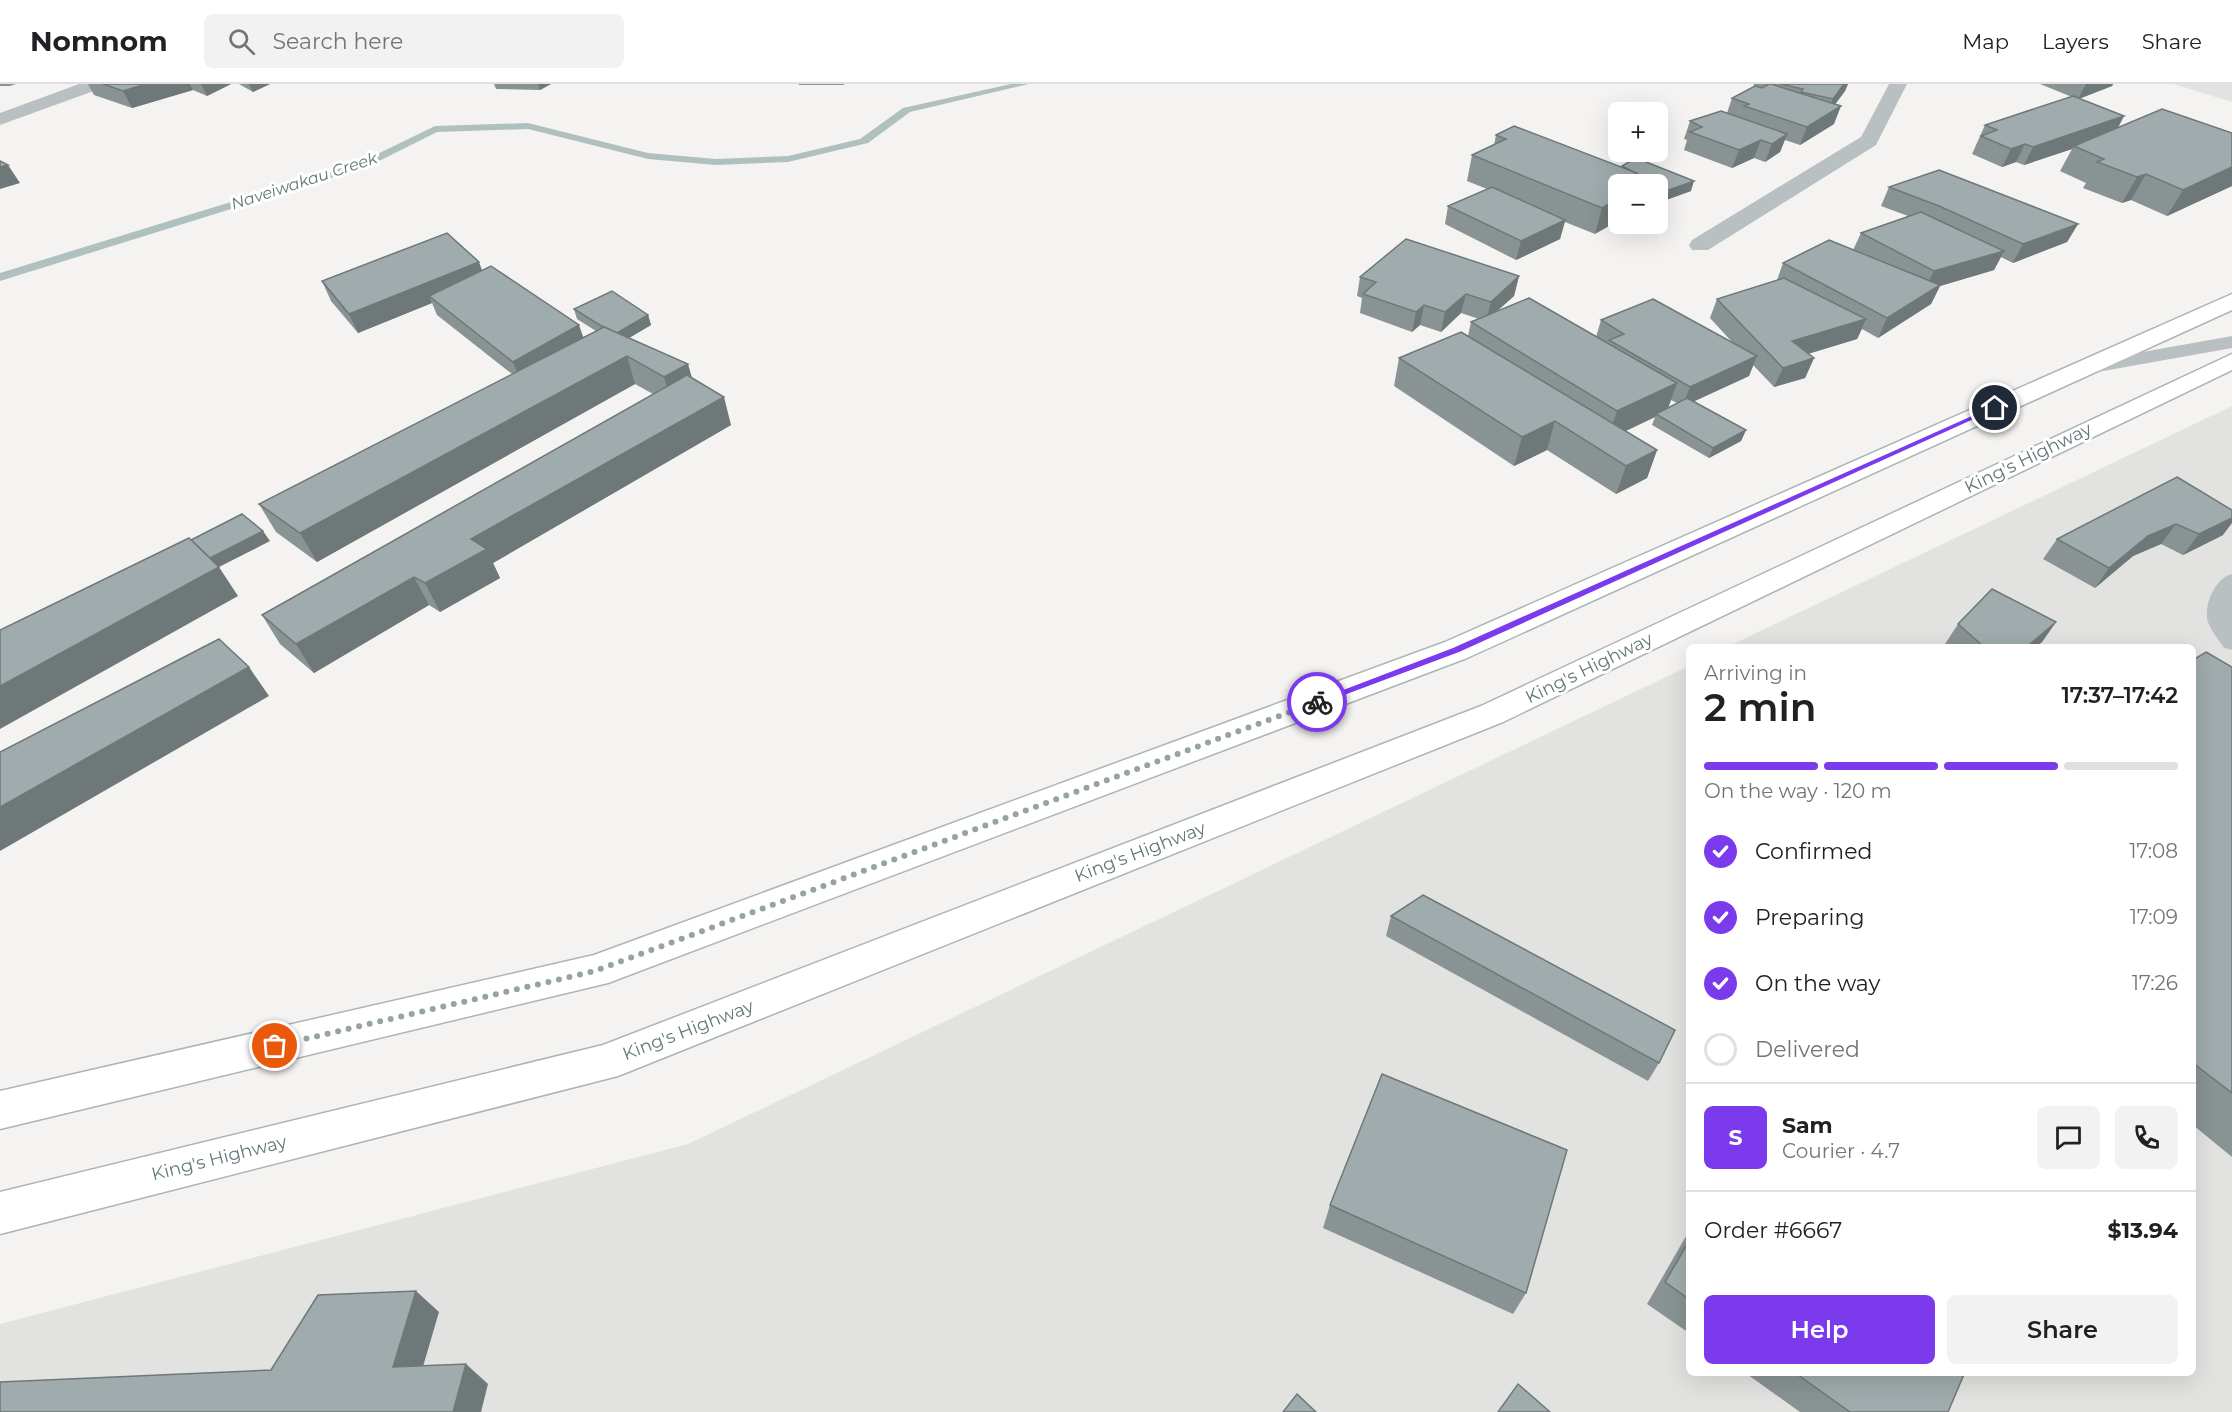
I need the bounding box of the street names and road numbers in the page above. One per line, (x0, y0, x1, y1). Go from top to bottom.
street label: King's Highway (1961, 418, 2095, 498)
street label: King's Highway (1522, 628, 1656, 708)
street label: King's Highway (1071, 817, 1209, 887)
street label: King's Highway (619, 995, 757, 1065)
street label: King's Highway (149, 1131, 289, 1185)

